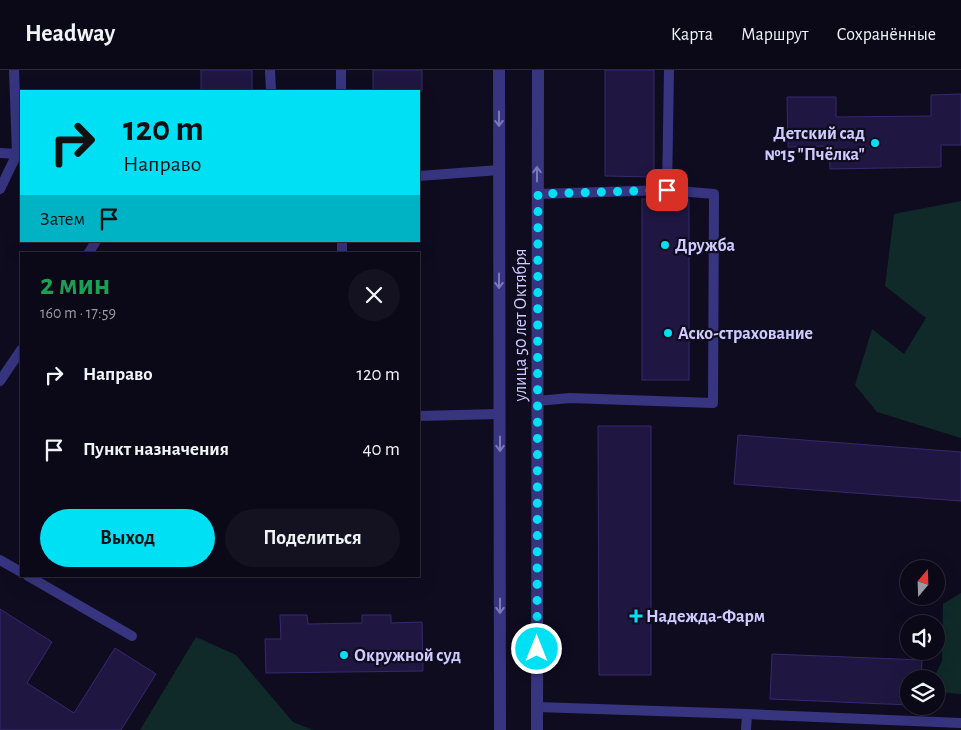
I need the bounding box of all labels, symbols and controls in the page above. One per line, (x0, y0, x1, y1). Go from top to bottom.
text: Headway (25, 22, 115, 46)
text: Карта (671, 26, 713, 44)
text: Маршрут (741, 26, 809, 44)
text: Сохранённые (837, 26, 936, 44)
icon: right (40, 110, 105, 175)
one-way arrow (494, 110, 504, 126)
text: 120 m (123, 112, 204, 147)
place label: Детский сад №15 "Пчёлка" (764, 125, 865, 164)
marker: Детский сад №15 "Пчёлка" (869, 137, 881, 149)
text: Направо (123, 153, 201, 175)
one-way arrow (533, 166, 542, 182)
pin (646, 169, 688, 211)
icon: arrive (653, 176, 681, 204)
icon: arrive (95, 205, 123, 233)
text: Затем (40, 210, 85, 229)
place label: Дружба (675, 237, 736, 255)
marker: Дружба (659, 239, 671, 251)
street label: улица 50 лет Октября (511, 249, 530, 402)
button: close (348, 269, 400, 321)
text: 2 мин (40, 270, 110, 300)
one-way arrow (494, 272, 504, 289)
text: 160 m · 17:59 (40, 305, 116, 321)
place label: Аско-страхование (678, 325, 813, 343)
marker: Аско-страхование (662, 327, 674, 339)
icon: right (40, 361, 68, 389)
text: Направо (83, 365, 153, 384)
text: 120 m (356, 365, 400, 384)
one-way arrow (495, 435, 505, 451)
icon: arrive (40, 436, 68, 464)
text: Пункт назначения (83, 440, 229, 459)
text: 40 m (362, 440, 400, 459)
button: Выход (40, 509, 215, 567)
button: Поделиться (225, 509, 400, 567)
north arrow (900, 560, 945, 605)
map controls (900, 560, 945, 715)
one-way arrow (495, 598, 505, 614)
place label: Надежда-Фарм (646, 608, 765, 626)
marker: Надежда-Фарм (630, 610, 642, 622)
button: sound (900, 615, 945, 660)
position arrow (510, 622, 562, 674)
place label: Окружной суд (354, 647, 461, 665)
marker: Окружной суд (338, 649, 350, 661)
button: layers (900, 670, 945, 715)

